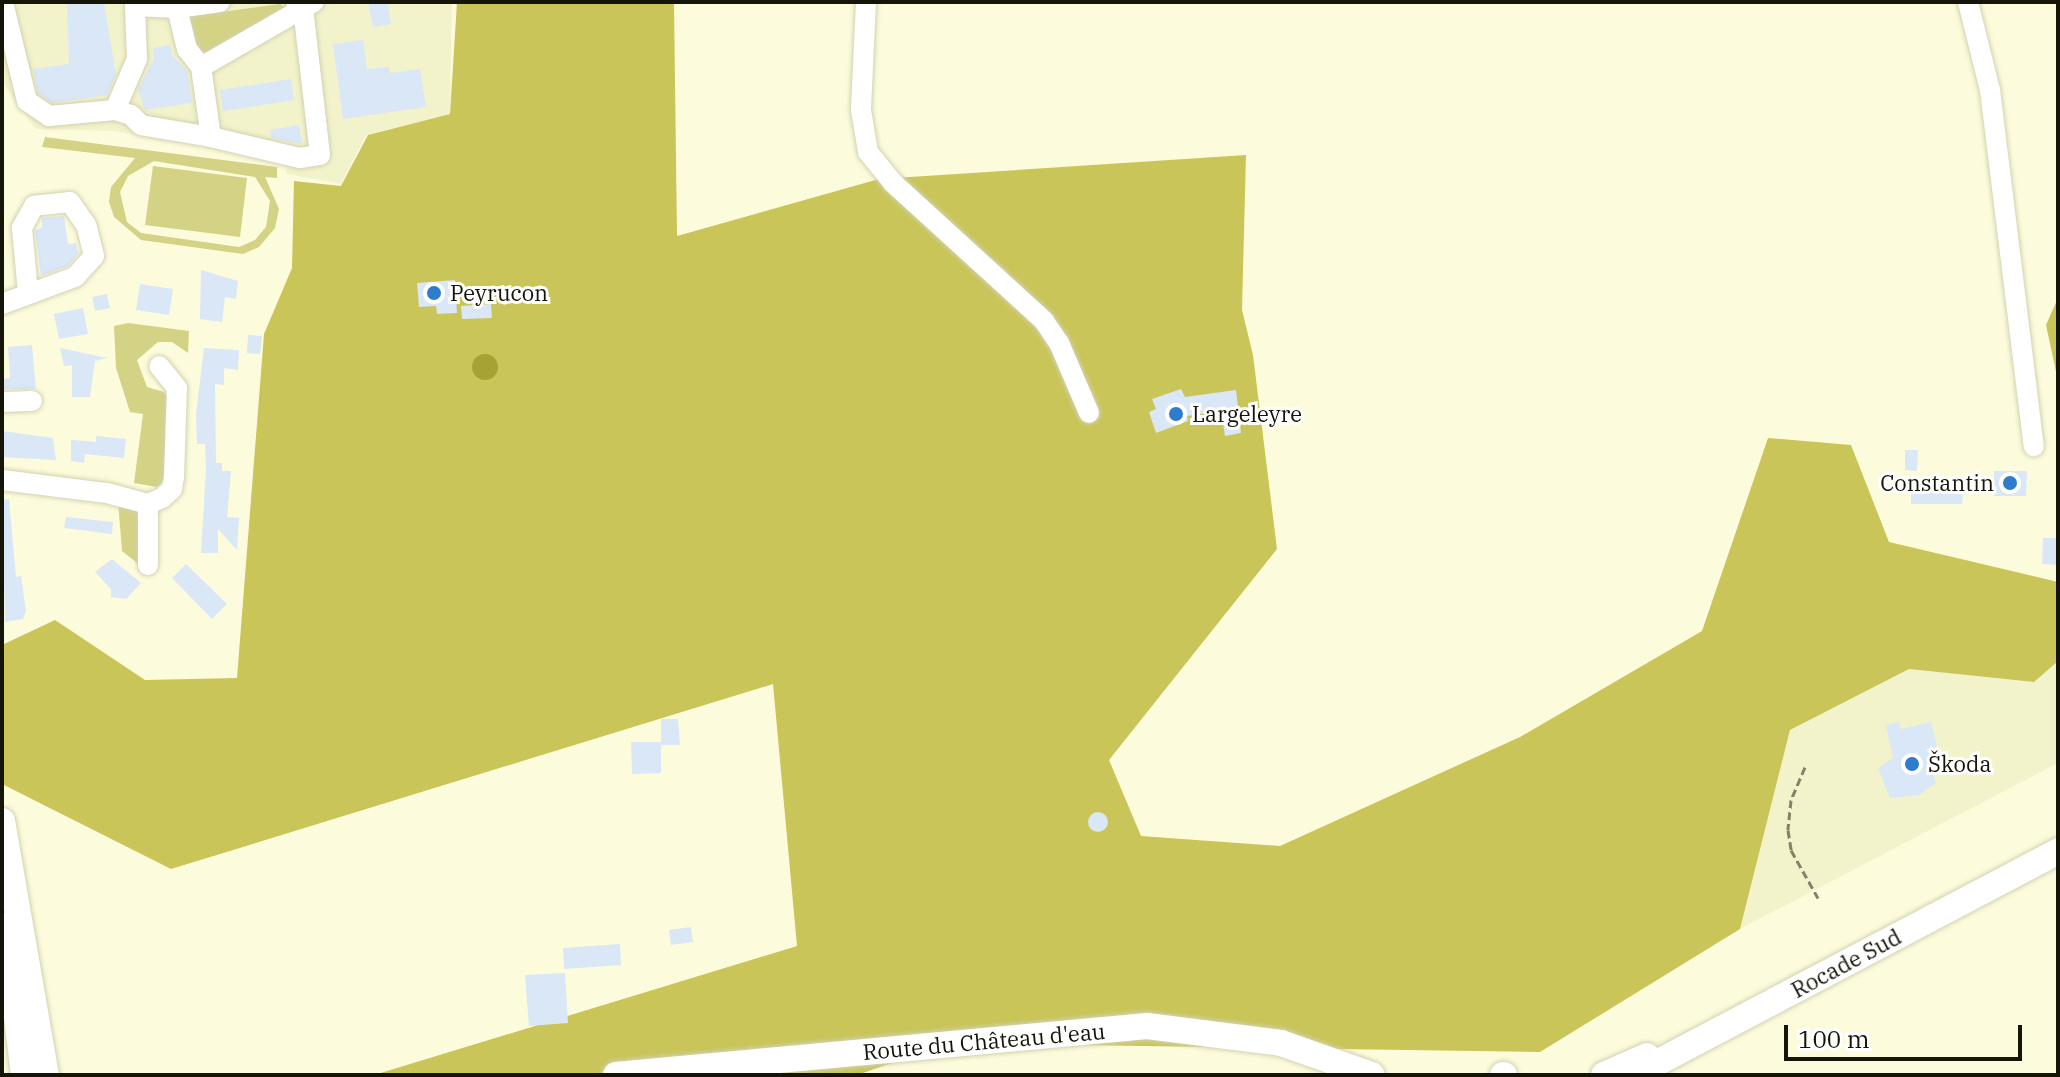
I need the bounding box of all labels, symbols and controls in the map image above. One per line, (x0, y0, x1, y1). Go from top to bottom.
place label: Peyrucon (450, 280, 548, 306)
marker: Peyrucon (425, 284, 443, 302)
place label: Largeleyre (1192, 401, 1302, 427)
marker: Largeleyre (1167, 405, 1185, 423)
place label: Constantin (1880, 470, 1994, 496)
marker: Constantin (2001, 474, 2019, 492)
place label: Škoda (1928, 751, 1991, 777)
marker: Škoda (1903, 755, 1921, 773)
street label: Rocade Sud (1787, 923, 1905, 1003)
scale bar (1788, 1009, 2026, 1059)
street label: Route du Château d'eau (862, 1017, 1106, 1065)
text: 100 m (1798, 1023, 1870, 1055)

